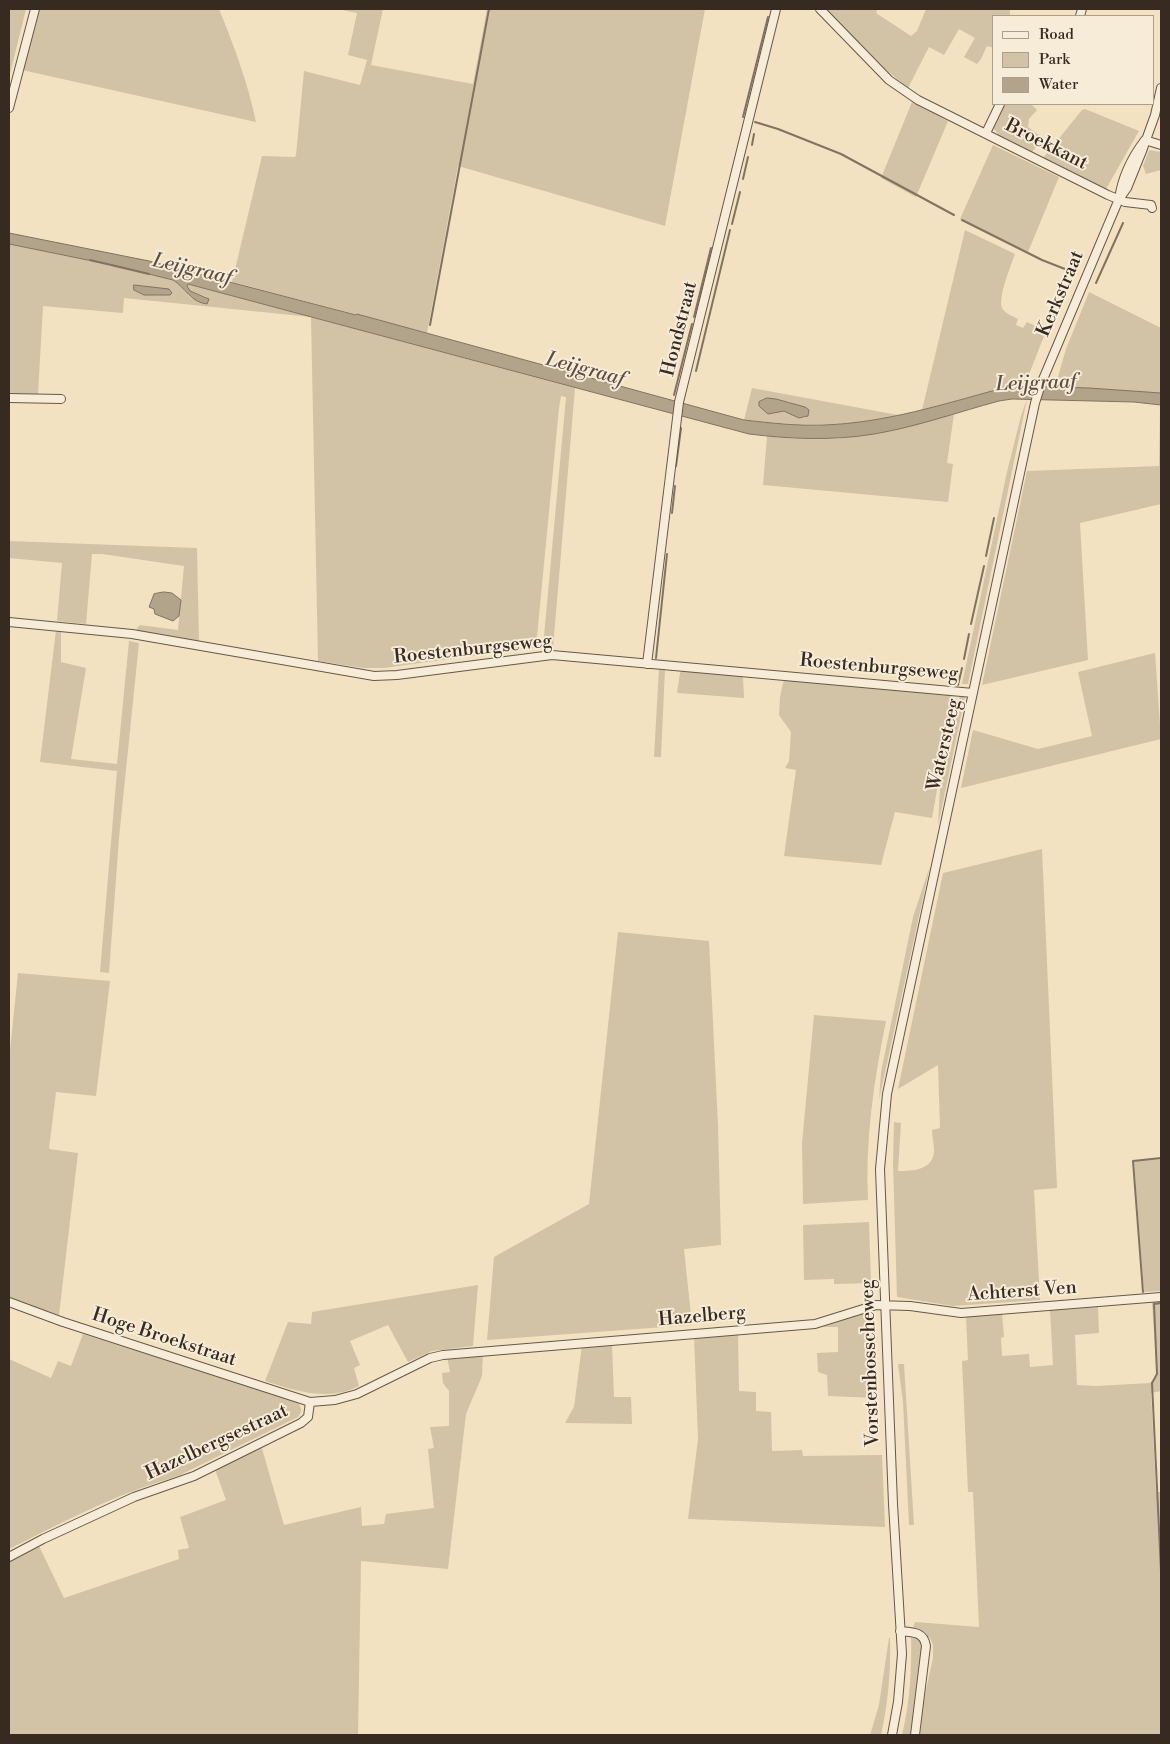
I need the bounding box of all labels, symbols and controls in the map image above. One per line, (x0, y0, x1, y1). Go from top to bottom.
legend (992, 15, 1155, 105)
text: Road (1039, 25, 1074, 44)
text: Park (1039, 50, 1070, 69)
text: Water (1039, 75, 1078, 94)
street label: Broekkant (1001, 114, 1091, 176)
street label: Kerkstraat (1033, 248, 1089, 340)
water label: Leijgraaf (150, 249, 234, 291)
street label: Hondstraat (657, 279, 703, 379)
water label: Leijgraaf (543, 348, 627, 392)
water label: Leijgraaf (996, 371, 1076, 397)
street label: Roestenburgseweg (393, 630, 553, 670)
street label: Roestenburgseweg (799, 650, 959, 686)
street label: Watersteeg (923, 697, 967, 793)
street label: Achterst Ven (967, 1277, 1077, 1307)
street label: Vorstenbosscheweg (857, 1279, 885, 1447)
street label: Hazelberg (657, 1302, 747, 1332)
street label: Hoge Broekstraat (89, 1304, 239, 1372)
street label: Hazelbergsestraat (142, 1400, 292, 1486)

